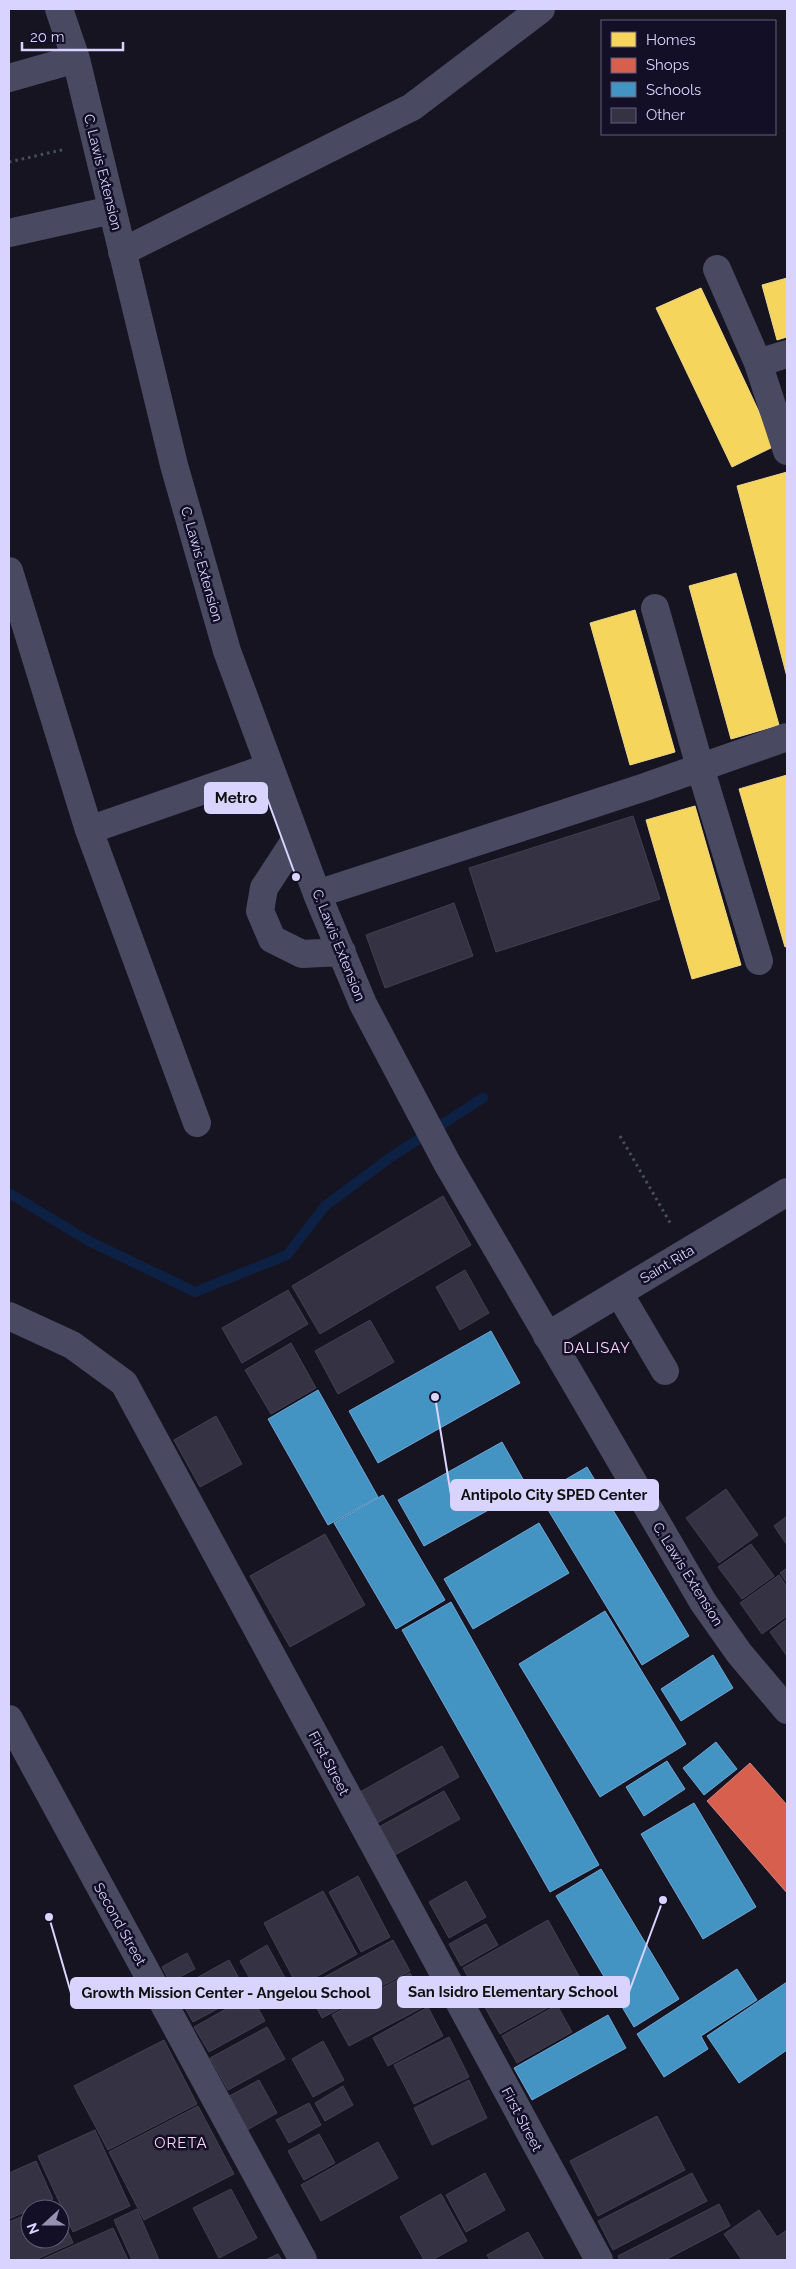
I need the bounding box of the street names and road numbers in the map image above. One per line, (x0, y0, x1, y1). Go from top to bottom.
street label: C. Lawis Extension (81, 112, 125, 232)
street label: C. Lawis Extension (178, 505, 226, 623)
street label: C. Lawis Extension (309, 887, 369, 1003)
street label: Saint Rita (637, 1242, 697, 1286)
street label: C. Lawis Extension (650, 1519, 726, 1629)
street label: First Street (305, 1728, 353, 1798)
street label: Second Street (91, 1880, 149, 1968)
street label: First Street (498, 2084, 546, 2154)

